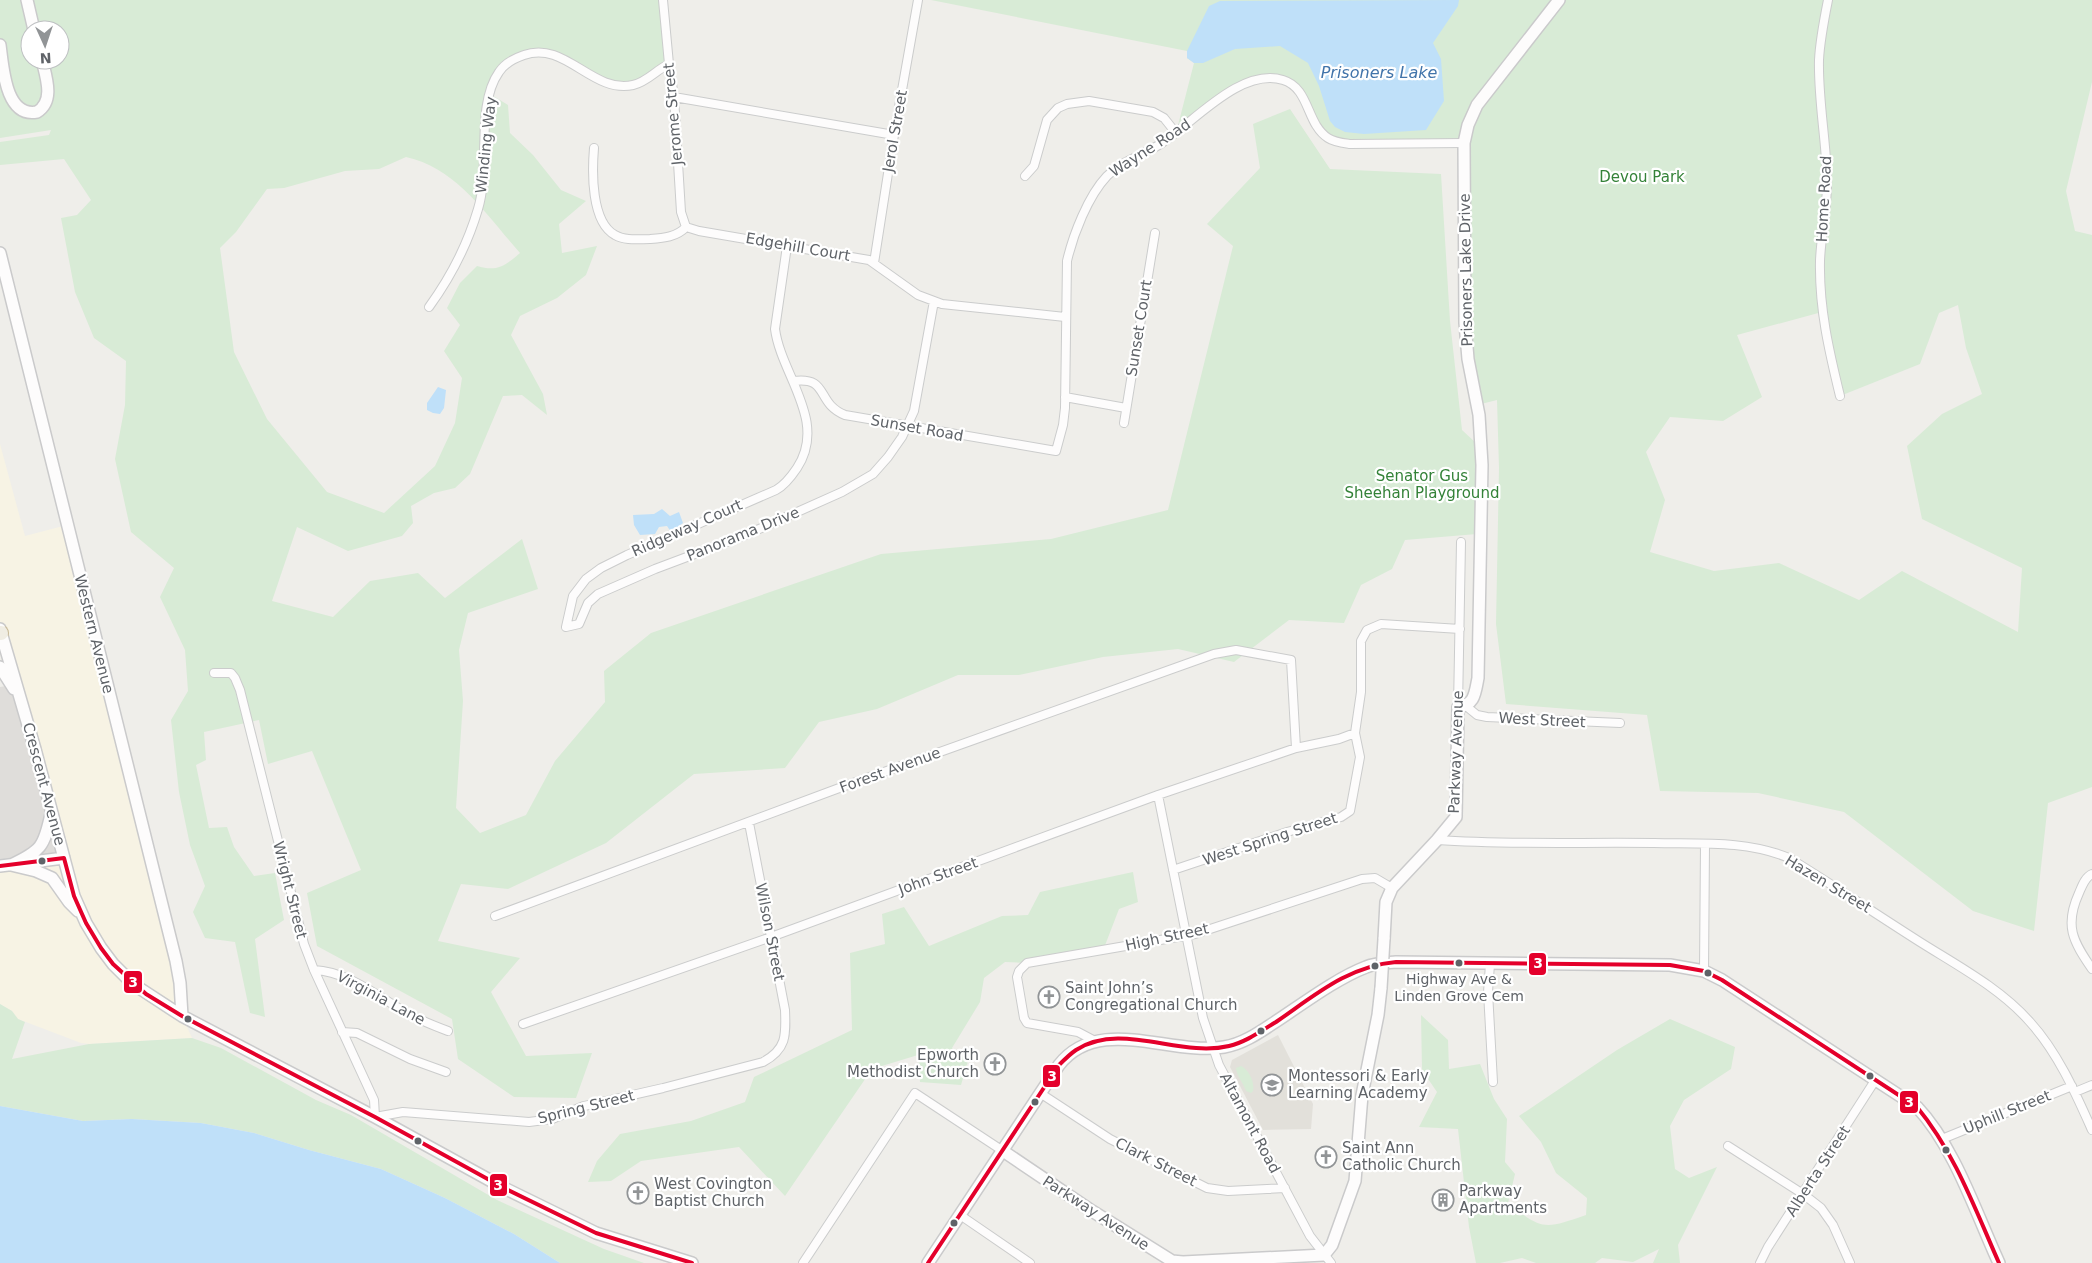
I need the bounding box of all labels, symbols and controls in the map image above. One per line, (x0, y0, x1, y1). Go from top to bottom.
north arrow (20, 20, 70, 70)
text: N (39, 50, 52, 66)
street label: Jerome Street (660, 62, 687, 167)
water label: Prisoners Lake (1321, 63, 1437, 82)
street label: Jerol Street (879, 88, 911, 175)
street label: Winding Way (472, 95, 500, 194)
street label: Wayne Road (1106, 115, 1194, 181)
street label: Home Road (1813, 155, 1835, 243)
park label: Devou Park (1599, 168, 1685, 186)
street label: Prisoners Lake Drive (1456, 193, 1476, 347)
street label: Edgehill Court (744, 229, 852, 265)
street label: Sunset Court (1122, 278, 1156, 378)
street label: Sunset Road (869, 411, 965, 445)
park label: Senator Gus Sheehan Playground (1345, 467, 1499, 502)
street label: Ridgeway Court (629, 495, 745, 560)
street label: Panorama Drive (684, 503, 802, 565)
street label: Western Avenue (71, 573, 117, 695)
street label: Parkway Avenue (1445, 690, 1467, 814)
street label: West Street (1498, 709, 1586, 731)
street label: Crescent Avenue (19, 720, 69, 848)
street label: Forest Avenue (837, 743, 943, 797)
street label: West Spring Street (1200, 809, 1340, 869)
street label: Wright Street (269, 839, 311, 941)
street label: Hazen Street (1782, 851, 1874, 917)
street label: John Street (895, 853, 980, 899)
unlabelled marker (37, 856, 47, 866)
street label: Wilson Street (752, 881, 788, 983)
street label: High Street (1124, 919, 1210, 955)
line badge: 3 (1528, 952, 1547, 976)
text: 3 (1533, 955, 1543, 971)
marker: Highway Ave & Linden Grove Cem (1454, 958, 1464, 968)
unlabelled marker (1370, 961, 1380, 971)
street label: Virginia Lane (334, 967, 428, 1029)
unlabelled marker (1703, 968, 1713, 978)
line badge: 3 (123, 970, 143, 994)
place label: Highway Ave & Linden Grove Cem (1394, 971, 1524, 1004)
text: 3 (128, 974, 138, 990)
place label: Saint John’s Congregational Church (1065, 979, 1237, 1014)
church icon: Saint John’s Congregational Church (1037, 985, 1061, 1009)
unlabelled marker (183, 1014, 193, 1024)
unlabelled marker (1256, 1026, 1266, 1036)
place label: Epworth Methodist Church (847, 1046, 979, 1081)
church icon: Epworth Methodist Church (983, 1052, 1007, 1076)
line badge: 3 (1042, 1064, 1061, 1088)
place label: Montessori & Early Learning Academy (1288, 1067, 1429, 1102)
text: 3 (1047, 1068, 1057, 1084)
street label: Altamont Road (1216, 1070, 1284, 1176)
unlabelled marker (1865, 1071, 1875, 1081)
school or university icon: Montessori & Early Learning Academy (1260, 1073, 1284, 1097)
street label: Spring Street (536, 1086, 636, 1128)
street label: Uphill Street (1961, 1086, 2054, 1138)
line badge: 3 (1899, 1090, 1919, 1114)
text: 3 (1904, 1094, 1914, 1110)
unlabelled marker (1030, 1097, 1040, 1107)
street label: Alberta Street (1782, 1122, 1854, 1220)
street label: Clark Street (1112, 1134, 1200, 1190)
unlabelled marker (413, 1136, 423, 1146)
place label: Saint Ann Catholic Church (1342, 1139, 1461, 1174)
church icon: Saint Ann Catholic Church (1314, 1145, 1338, 1169)
unlabelled marker (1941, 1145, 1951, 1155)
street label: Parkway Avenue (1039, 1172, 1153, 1254)
line badge: 3 (489, 1173, 508, 1197)
place label: West Covington Baptist Church (654, 1175, 772, 1210)
text: 3 (493, 1177, 503, 1193)
church icon: West Covington Baptist Church (626, 1181, 650, 1205)
place label: Parkway Apartments (1459, 1182, 1547, 1217)
building icon: Parkway Apartments (1431, 1188, 1455, 1212)
unlabelled marker (949, 1218, 959, 1228)

